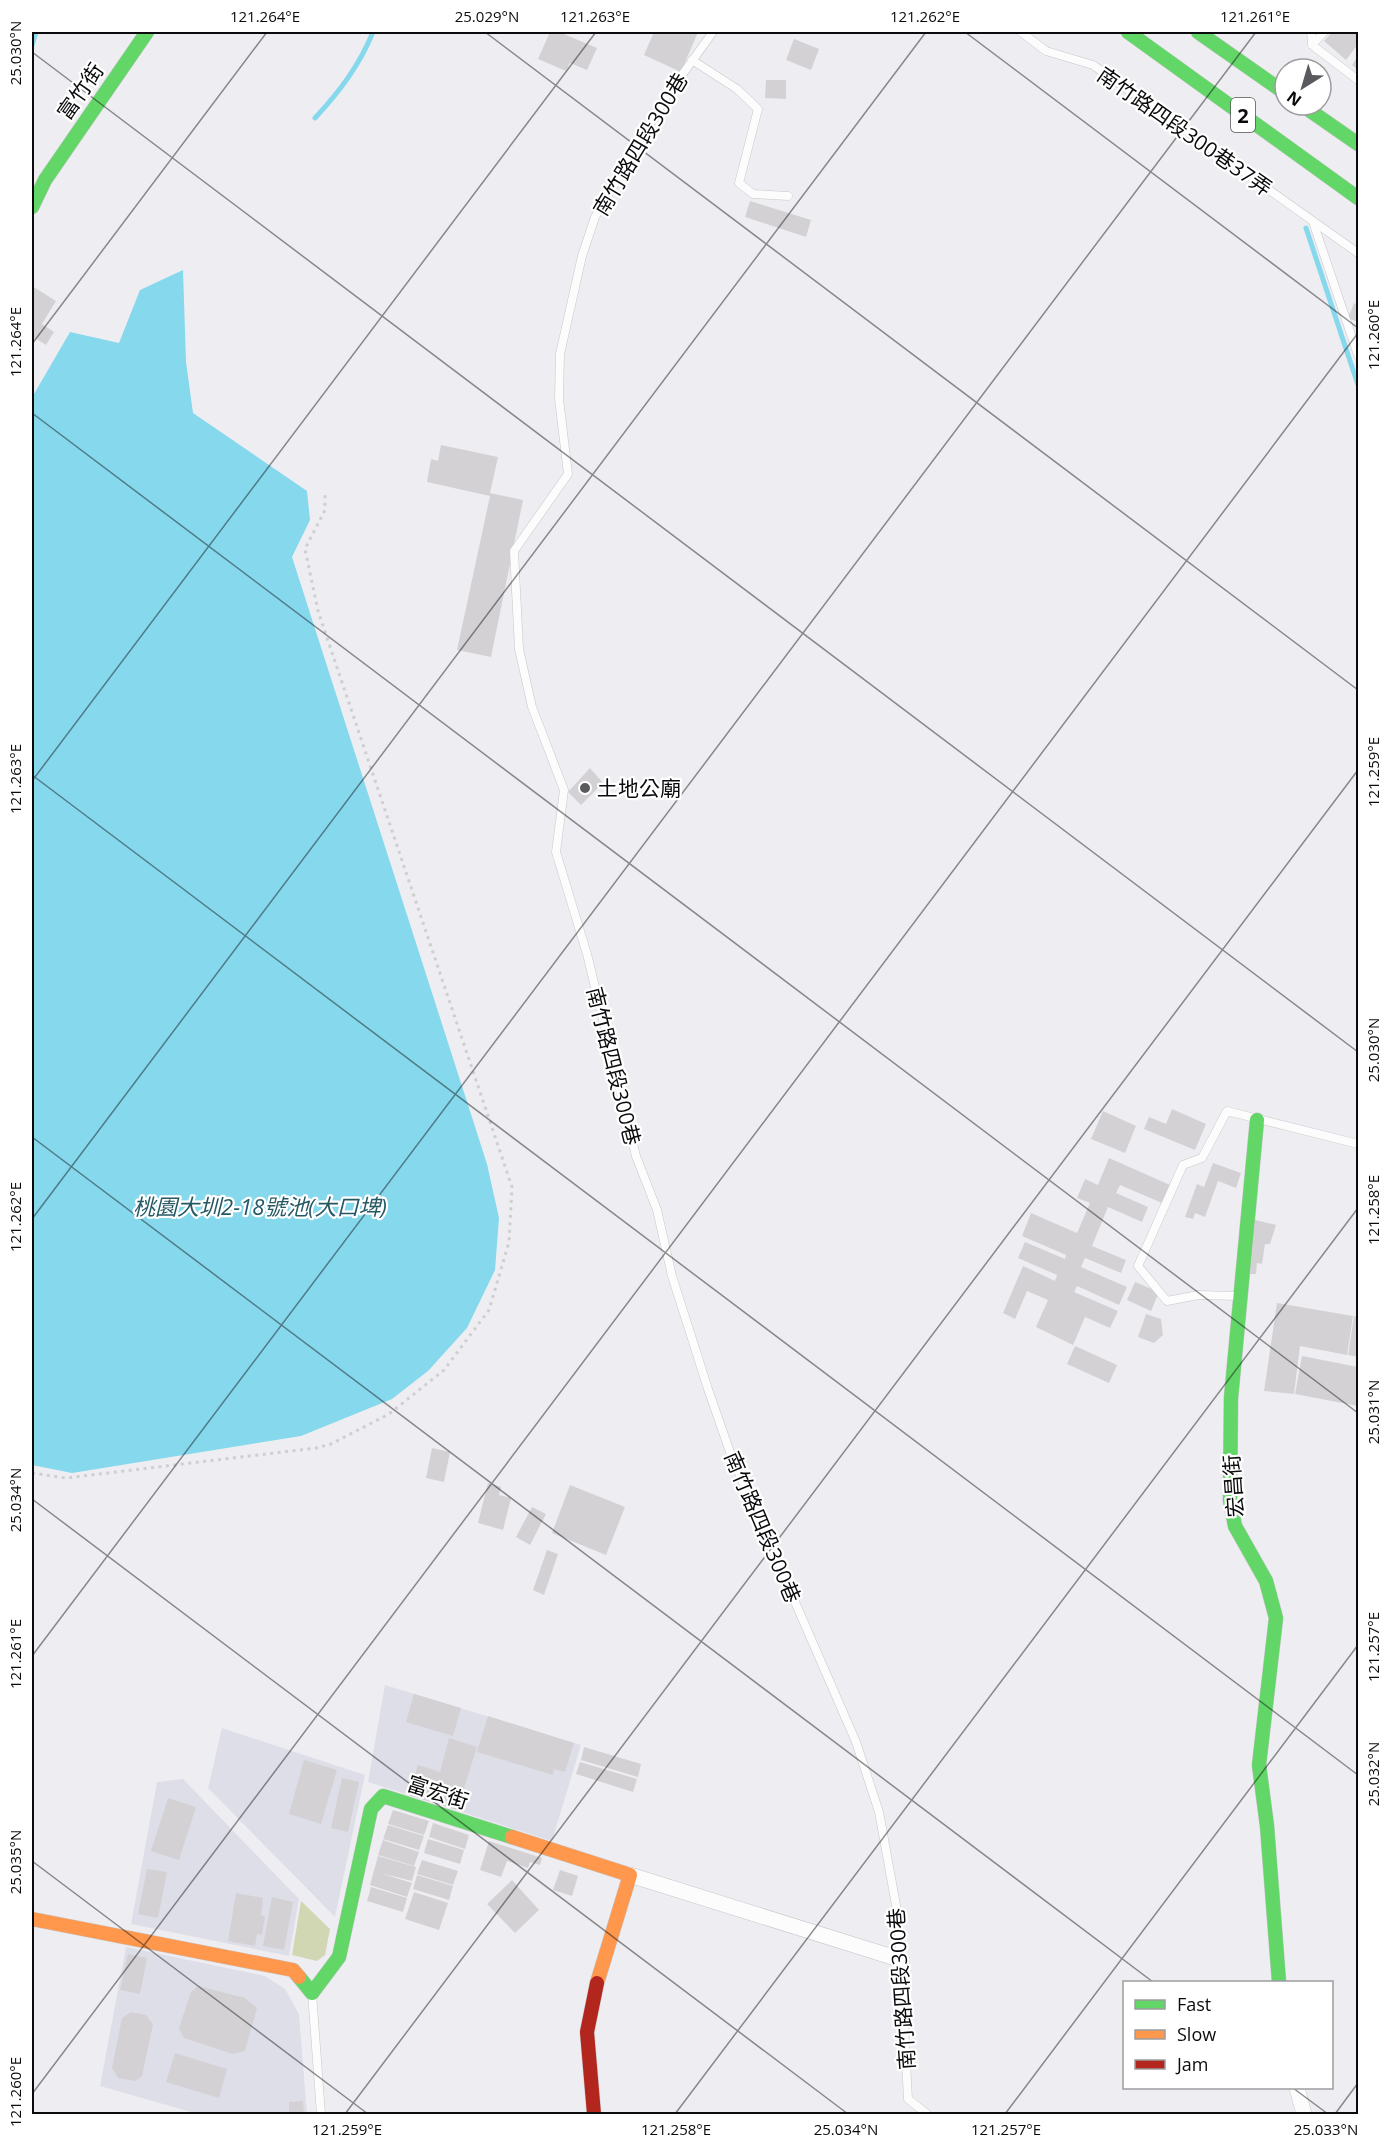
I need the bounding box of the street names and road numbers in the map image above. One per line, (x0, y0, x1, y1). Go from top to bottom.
street label: 富竹街 (50, 57, 110, 125)
street label: 南竹路四段300巷37弄 (1092, 60, 1278, 202)
street label: 南竹路四段300巷 (586, 67, 694, 221)
road number: 2 (1231, 98, 1255, 132)
street label: 南竹路四段300巷 (581, 984, 647, 1148)
street label: 南竹路四段300巷 (718, 1447, 808, 1607)
street label: 宏昌街 (1217, 1454, 1249, 1518)
street label: 富宏街 (404, 1769, 472, 1815)
street label: 南竹路四段300巷 (881, 1907, 921, 2071)

